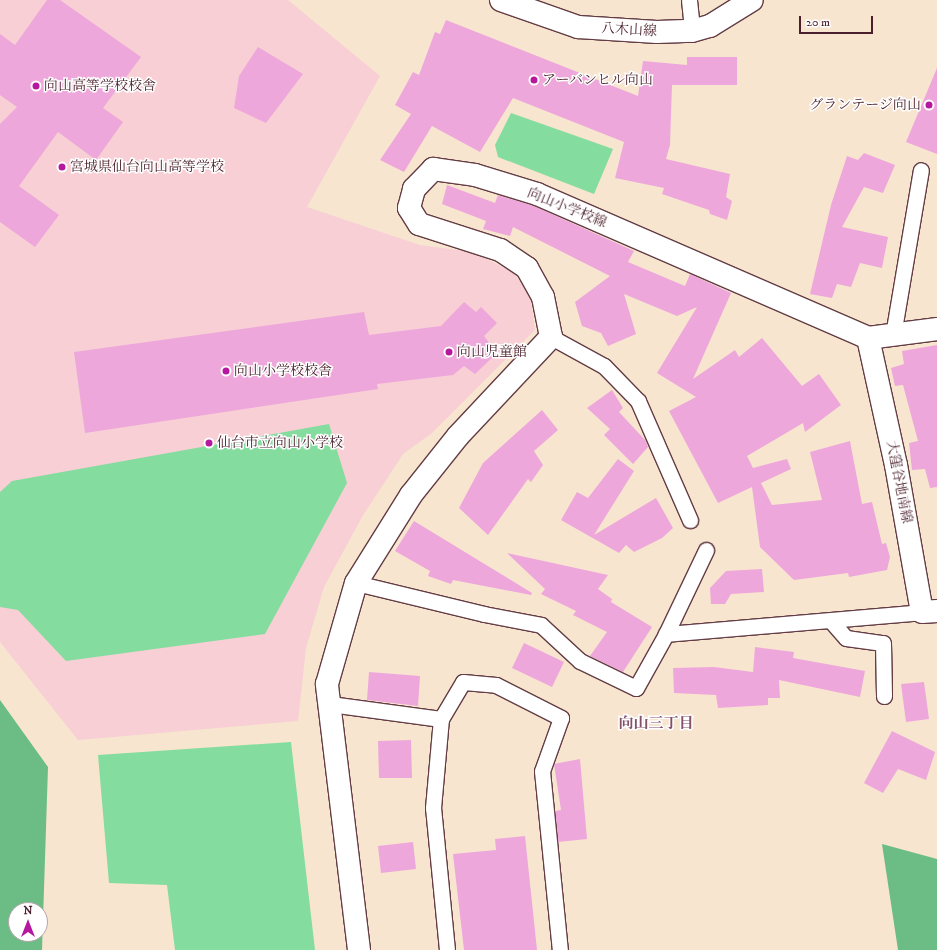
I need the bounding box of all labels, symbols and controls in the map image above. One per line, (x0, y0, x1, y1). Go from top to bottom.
scale bar (801, 8, 875, 34)
text: 20 m (806, 15, 830, 30)
street label: 八木山線 (601, 20, 657, 40)
place label: アーバンヒル向山 (542, 72, 654, 88)
marker: アーバンヒル向山 (529, 75, 539, 85)
place label: 向山高等学校校舎 (44, 78, 156, 94)
marker: 向山高等学校校舎 (31, 81, 41, 91)
place label: グランテージ向山 (809, 97, 921, 113)
marker: グランテージ向山 (924, 100, 934, 110)
place label: 宮城県仙台向山高等学校 (70, 159, 224, 175)
marker: 宮城県仙台向山高等学校 (57, 162, 67, 172)
street label: 向山小学校線 (525, 184, 609, 232)
place label: 向山児童館 (457, 344, 527, 360)
marker: 向山児童館 (444, 347, 454, 357)
place label: 向山小学校校舎 (234, 363, 332, 379)
marker: 向山小学校校舎 (221, 366, 231, 376)
place label: 仙台市立向山小学校 (217, 435, 343, 451)
marker: 仙台市立向山小学校 (204, 438, 214, 448)
street label: 大窪谷地南線 (883, 439, 915, 525)
district label: 向山三丁目 (619, 715, 693, 733)
north arrow (8, 902, 48, 942)
text: N (23, 904, 33, 918)

